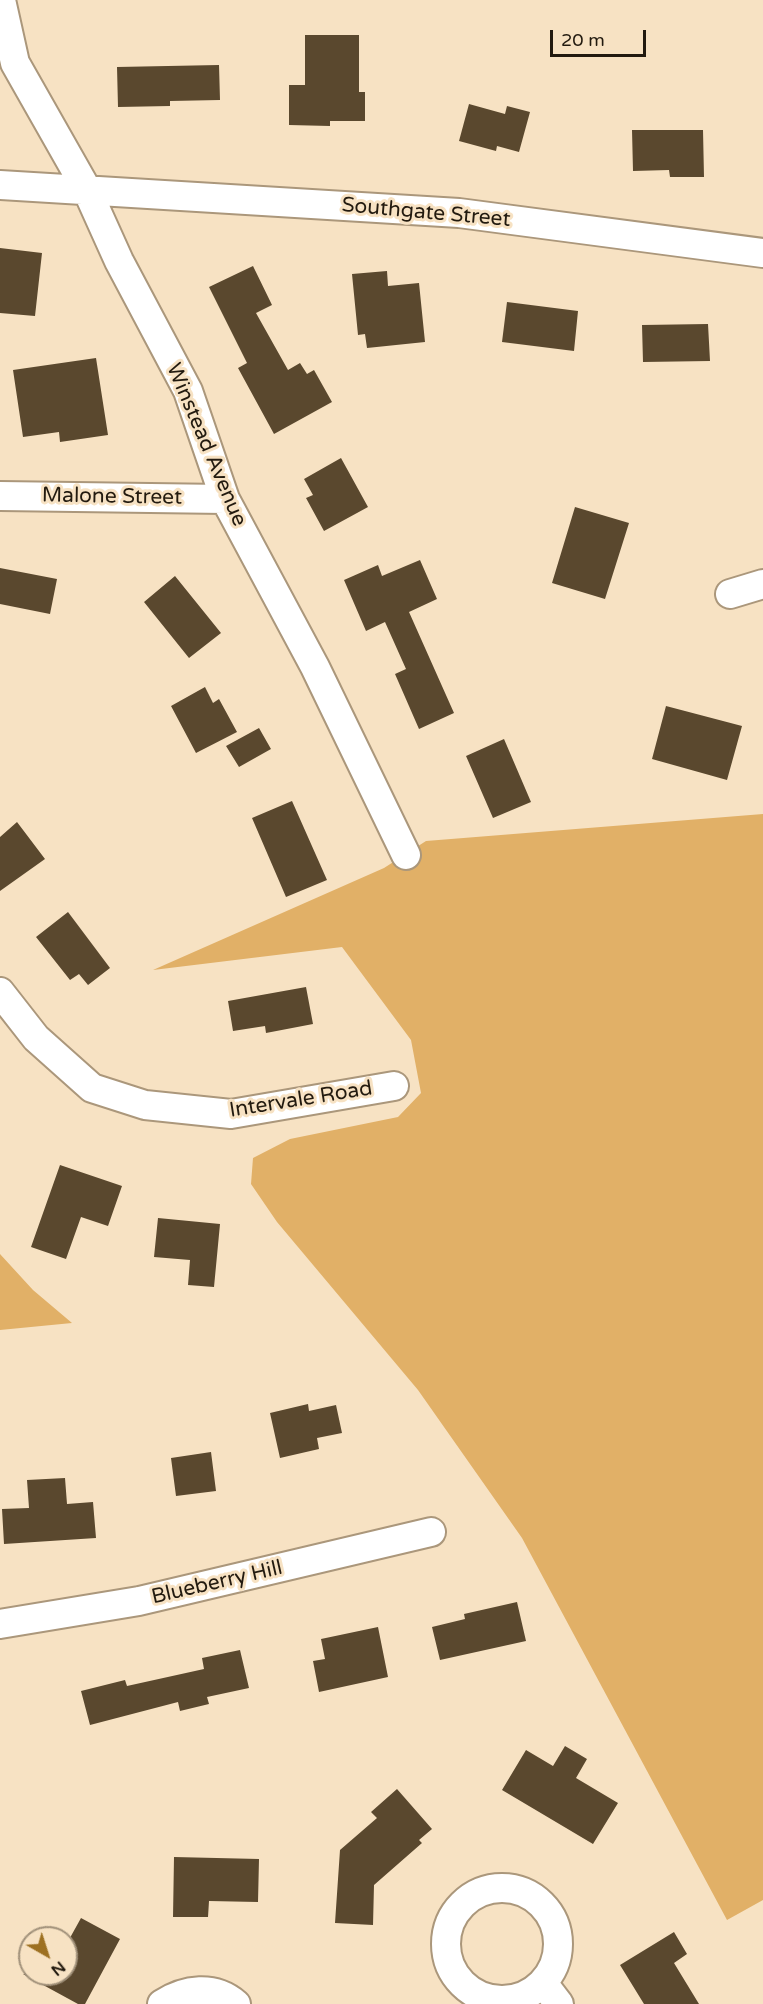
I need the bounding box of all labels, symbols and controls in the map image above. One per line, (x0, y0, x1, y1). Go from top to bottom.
scale bar (553, 18, 649, 56)
text: 20 m (561, 29, 605, 51)
street label: Southgate Street (341, 193, 511, 233)
street label: Winstead Avenue (160, 360, 252, 530)
street label: Malone Street (42, 483, 182, 511)
street label: Intervale Road (228, 1076, 374, 1124)
street label: Blueberry Hill (149, 1556, 285, 1610)
north arrow (18, 1926, 78, 1986)
text: N (47, 1957, 69, 1980)

